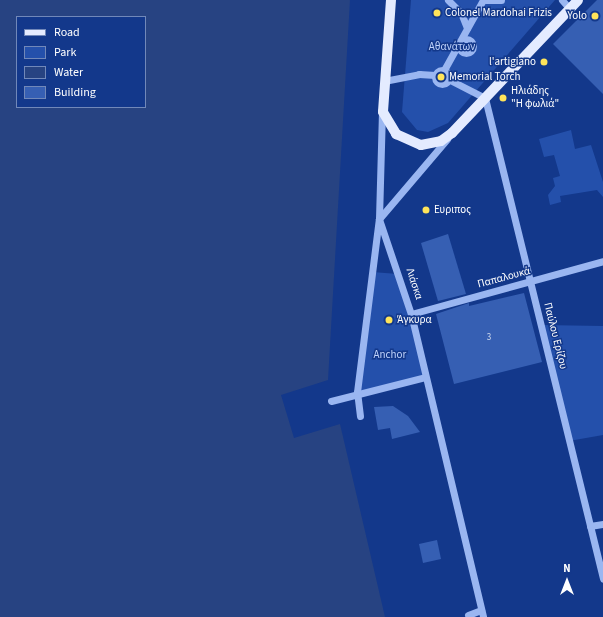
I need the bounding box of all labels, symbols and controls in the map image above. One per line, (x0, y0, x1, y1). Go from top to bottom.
place label: Colonel Mardohai Frizis (445, 6, 552, 20)
marker: Colonel Mardohai Frizis (432, 8, 442, 18)
place label: Yolo (567, 9, 587, 23)
marker: Yolo (590, 11, 600, 21)
legend (16, 16, 146, 108)
text: Road (54, 24, 80, 41)
park label: Αθανάτων (429, 40, 475, 54)
text: Park (54, 44, 76, 61)
place label: l'artigiano (489, 55, 536, 69)
marker: l'artigiano (539, 57, 549, 67)
text: Water (54, 64, 83, 81)
place label: Memorial Torch (449, 70, 520, 84)
marker: Memorial Torch (436, 72, 446, 82)
text: Building (54, 84, 96, 101)
place label: Ηλιάδης "Η φωλιά" (511, 85, 559, 111)
marker: Ηλιάδης "Η φωλιά" (498, 93, 508, 103)
place label: Ευριπος (434, 203, 471, 217)
marker: Ευριπος (421, 205, 431, 215)
street label: Παπαλουκά (476, 265, 532, 291)
street label: Λιάσκα (403, 267, 425, 301)
street label: Παύλου Ερίζου (540, 301, 570, 371)
place label: Άγκυρα (397, 313, 432, 327)
marker: Άγκυρα (384, 315, 394, 325)
house number: 3 (487, 333, 491, 343)
park label: Anchor (374, 348, 406, 362)
north arrow (547, 561, 587, 601)
text: N (563, 561, 571, 576)

